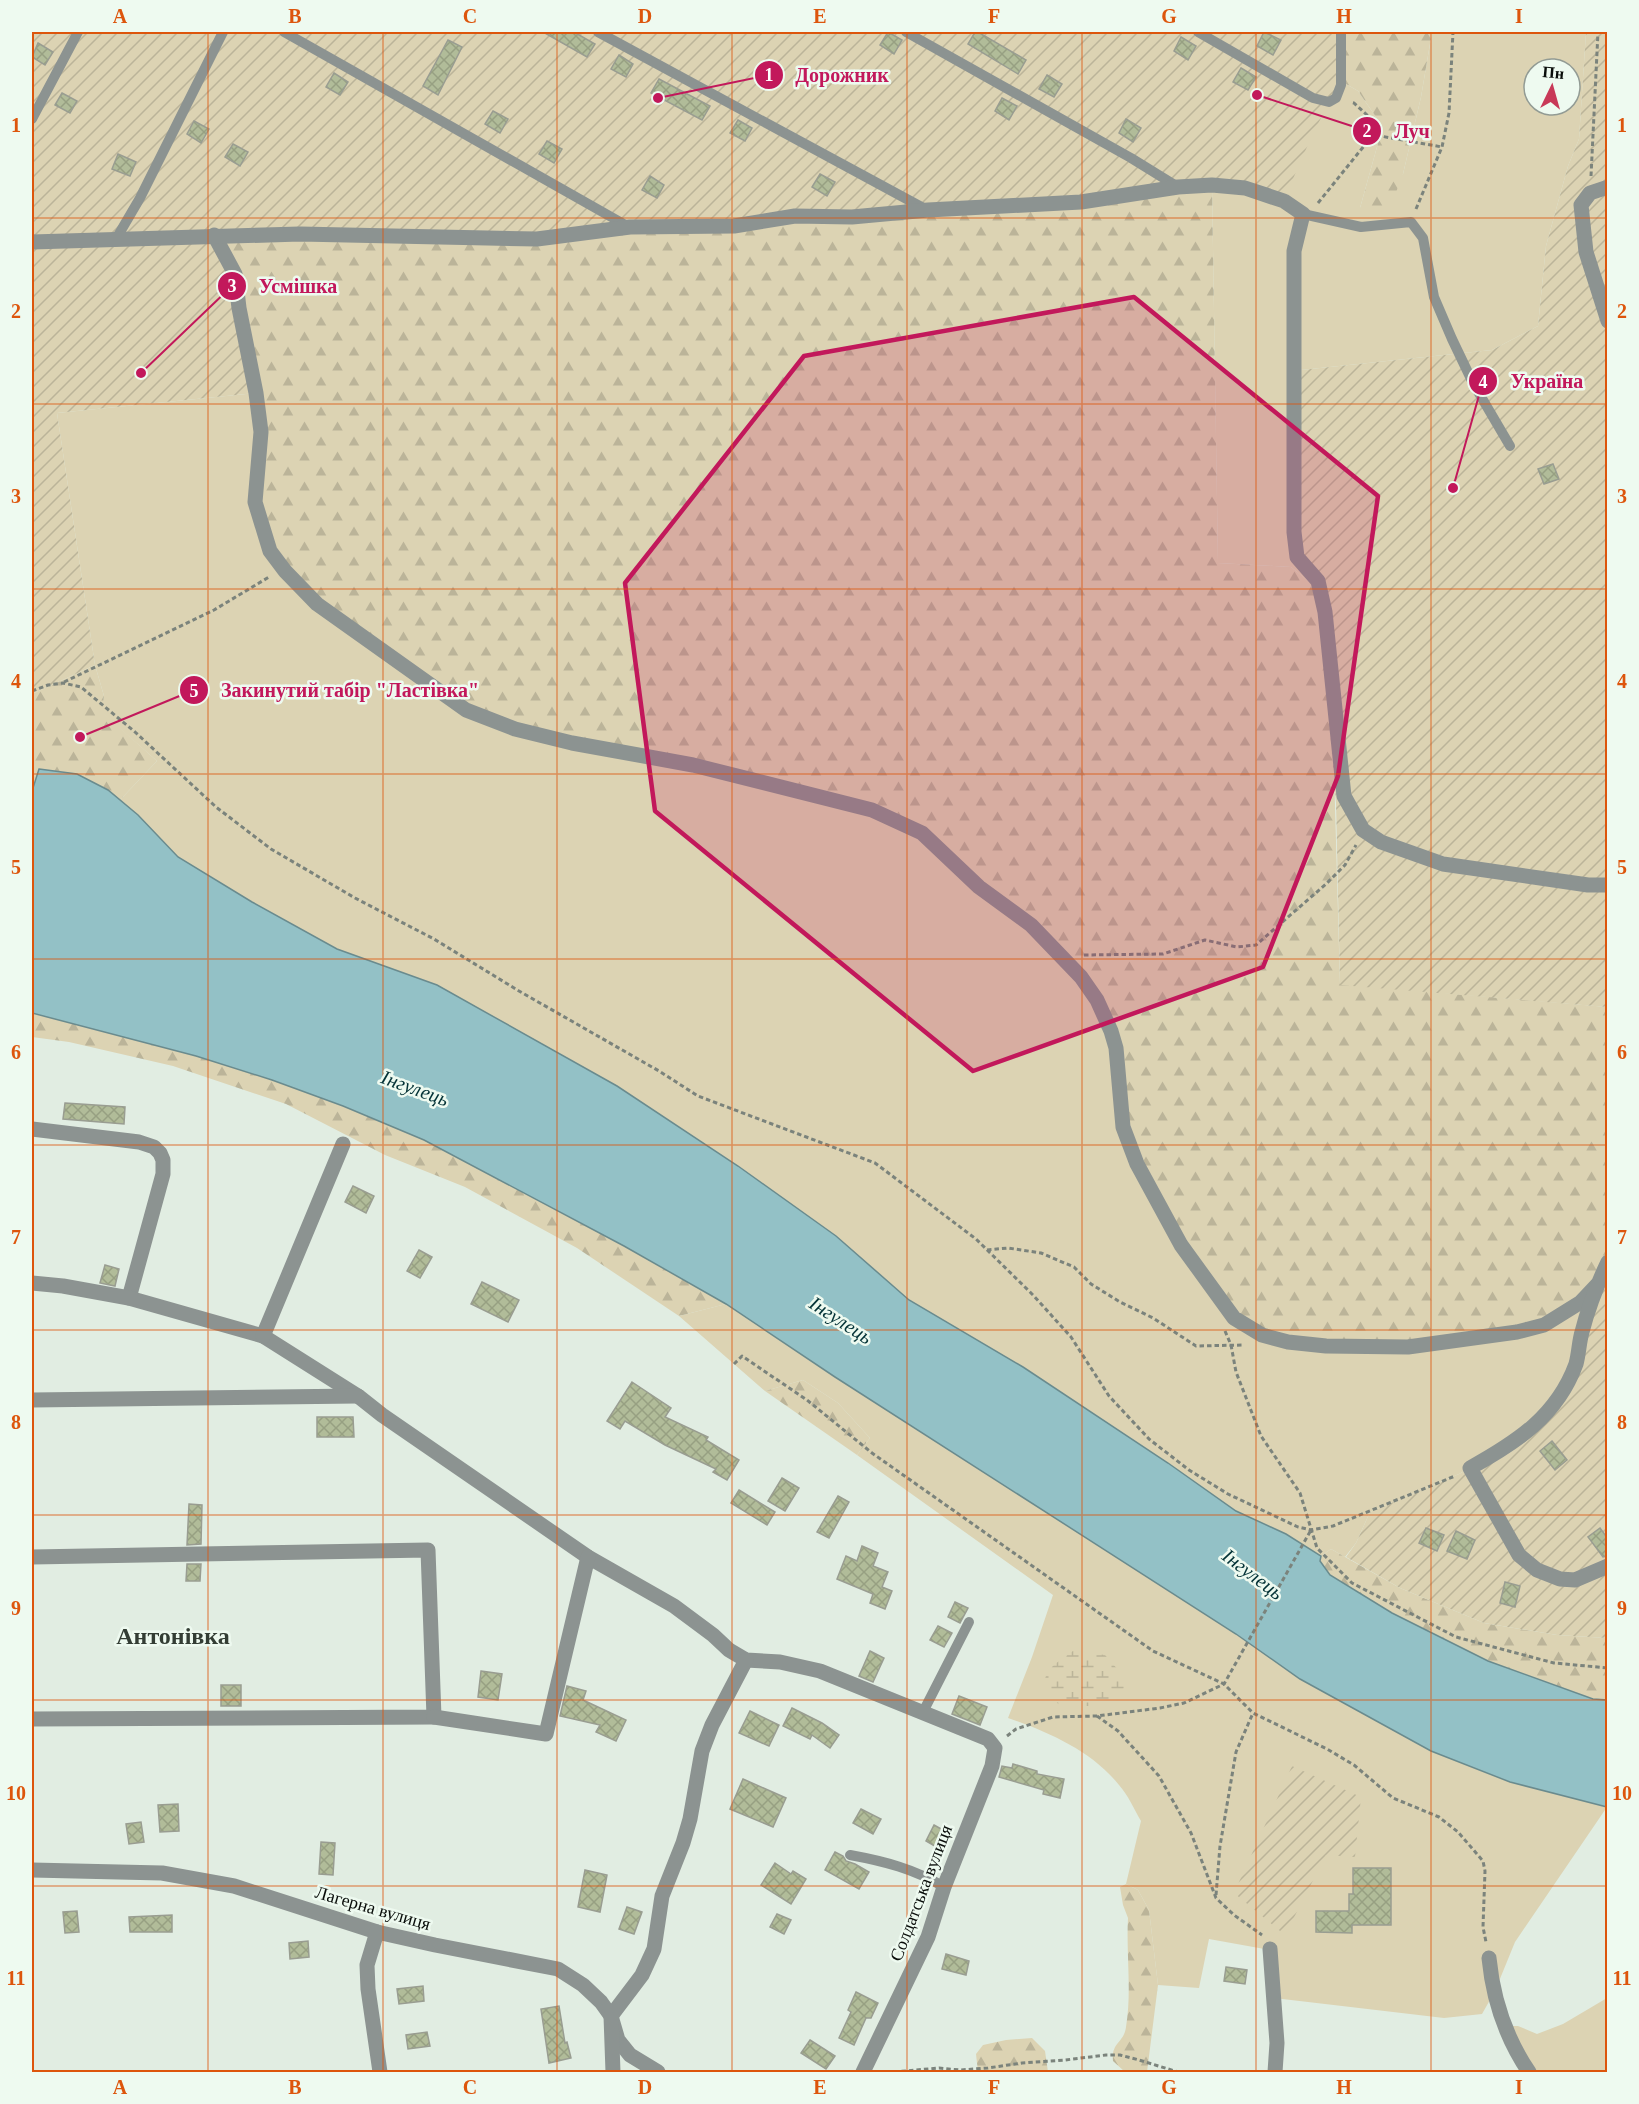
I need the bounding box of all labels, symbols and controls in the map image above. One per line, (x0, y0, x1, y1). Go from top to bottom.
text: A (113, 5, 128, 27)
text: B (288, 5, 302, 27)
text: C (463, 5, 477, 27)
text: D (638, 5, 652, 27)
text: E (813, 5, 827, 27)
text: F (988, 5, 1000, 27)
text: G (1161, 5, 1177, 27)
text: H (1336, 5, 1352, 27)
text: I (1515, 5, 1523, 27)
callout: Дорожник (754, 56, 901, 94)
north arrow (1522, 57, 1582, 117)
text: Пн (1542, 63, 1565, 82)
text: Дорожник (795, 64, 889, 87)
text: 1 (765, 65, 774, 85)
callout: Луч (1352, 112, 1442, 150)
text: 1 (11, 114, 21, 136)
text: 1 (1617, 114, 1627, 136)
text: Луч (1394, 120, 1430, 143)
text: 2 (1363, 121, 1372, 141)
callout: Усмішка (217, 267, 349, 305)
text: Усмішка (259, 275, 337, 297)
text: 3 (228, 276, 237, 296)
text: 2 (11, 300, 21, 322)
text: 2 (1617, 300, 1627, 322)
callout: Україна (1468, 362, 1595, 400)
text: Україна (1511, 370, 1583, 393)
text: 4 (1479, 372, 1488, 392)
text: 3 (11, 485, 21, 507)
text: 3 (1617, 485, 1627, 507)
text: 4 (11, 670, 21, 692)
text: 4 (1617, 670, 1627, 692)
callout: Закинутий табір "Ластівка" (179, 671, 491, 709)
text: Закинутий табір "Ластівка" (221, 679, 479, 702)
text: 5 (190, 681, 199, 701)
text: 5 (11, 856, 21, 878)
text: 5 (1617, 856, 1627, 878)
text: 6 (11, 1041, 21, 1063)
text: 6 (1617, 1041, 1627, 1063)
water label: Інгулець (377, 1065, 452, 1111)
text: 7 (11, 1226, 21, 1248)
text: 7 (1617, 1226, 1627, 1248)
water label: Інгулець (804, 1291, 876, 1349)
text: 8 (11, 1411, 21, 1433)
text: 8 (1617, 1411, 1627, 1433)
water label: Інгулець (1217, 1544, 1288, 1605)
text: 9 (11, 1597, 21, 1619)
text: 9 (1617, 1597, 1627, 1619)
district label: Антонівка (116, 1623, 230, 1649)
text: 10 (6, 1782, 26, 1804)
text: 10 (1612, 1782, 1632, 1804)
street label: Солдатська вулиця (886, 1822, 956, 1964)
street label: Лагерна вулиця (313, 1882, 433, 1934)
text: 11 (7, 1967, 25, 1989)
text: 11 (1613, 1967, 1631, 1989)
text: A (113, 2076, 128, 2098)
text: B (288, 2076, 302, 2098)
text: C (463, 2076, 477, 2098)
text: D (638, 2076, 652, 2098)
text: E (813, 2076, 827, 2098)
text: F (988, 2076, 1000, 2098)
text: G (1161, 2076, 1177, 2098)
text: H (1336, 2076, 1352, 2098)
text: I (1515, 2076, 1523, 2098)

